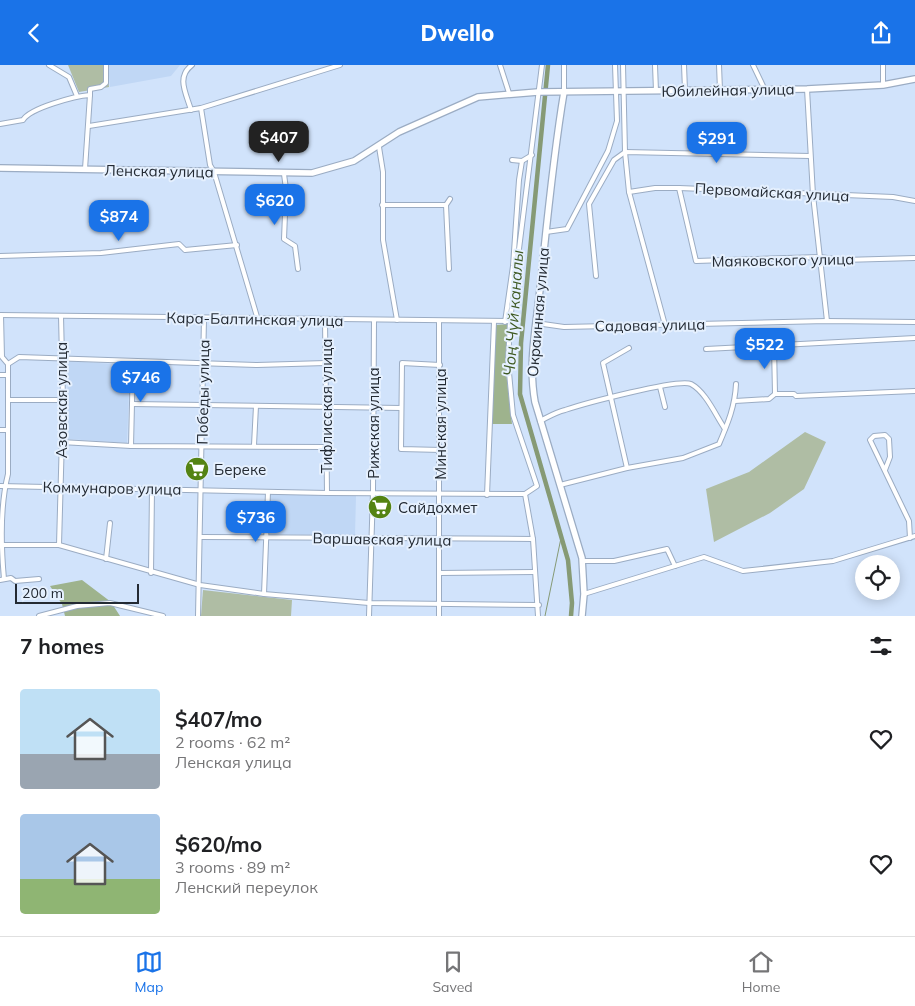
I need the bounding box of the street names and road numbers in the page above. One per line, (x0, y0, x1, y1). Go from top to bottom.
street label: Юбилейная улица (661, 79, 795, 101)
street label: Ленская улица (104, 161, 214, 181)
street label: Первомайская улица (694, 178, 850, 206)
street label: Окраинная улица (523, 247, 553, 377)
street label: Маяковского улица (711, 249, 855, 271)
street label: Кара-Балтинская улица (166, 308, 344, 330)
street label: Садовая улица (595, 315, 705, 335)
street label: Тифлисская улица (317, 338, 336, 474)
street label: Победы улица (193, 339, 213, 445)
street label: Азовская улица (52, 342, 71, 458)
street label: Рижская улица (364, 367, 383, 479)
street label: Минская улица (431, 368, 450, 480)
street label: Коммунаров улица (42, 477, 182, 499)
street label: Варшавская улица (312, 528, 452, 550)

